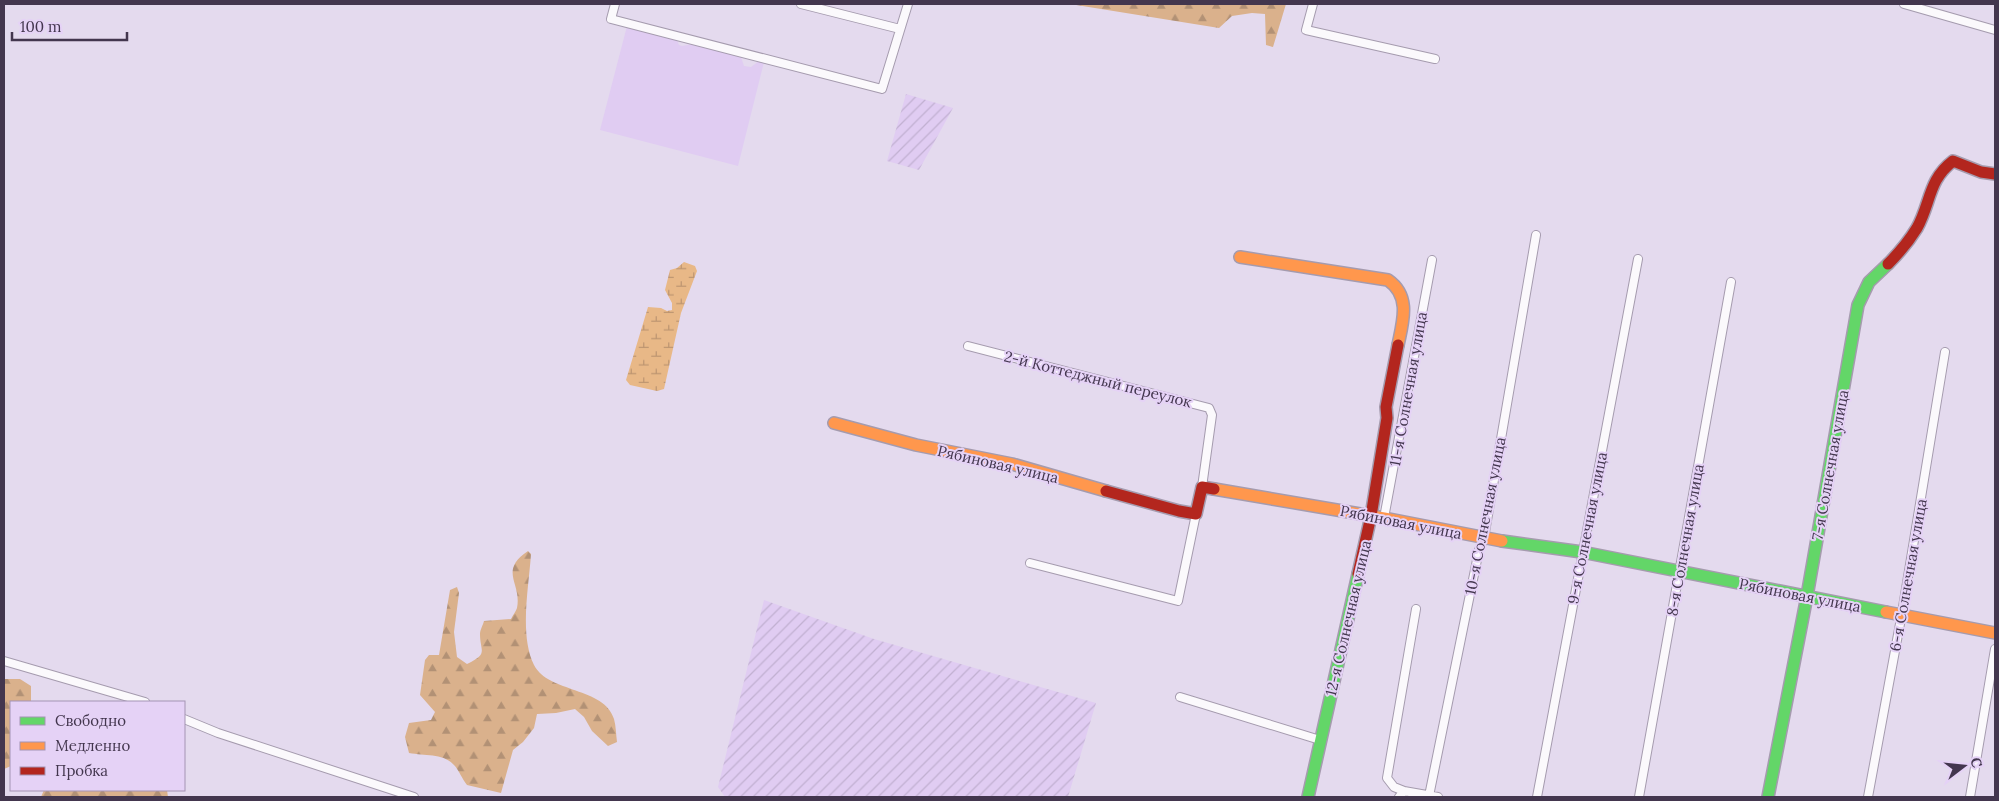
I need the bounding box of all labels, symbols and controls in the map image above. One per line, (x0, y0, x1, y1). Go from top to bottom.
scale bar (12, 10, 128, 42)
text: 100 m (20, 17, 61, 36)
street label: 11-я Солнечная улица (1385, 310, 1431, 468)
street label: 2-й Коттеджный переулок (1002, 346, 1194, 412)
street label: 7-я Солнечная улица (1807, 388, 1853, 542)
street label: 10-я Солнечная улица (1460, 435, 1510, 597)
street label: Рябиновая улица (936, 441, 1061, 487)
street label: 9-я Солнечная улица (1563, 450, 1611, 606)
street label: 8-я Солнечная улица (1662, 462, 1708, 618)
street label: 6-я Солнечная улица (1885, 497, 1931, 653)
street label: Рябиновая улица (1338, 501, 1464, 543)
street label: 12-я Солнечная улица (1321, 538, 1375, 698)
street label: Рябиновая улица (1737, 574, 1863, 616)
legend (10, 701, 185, 791)
text: Свободно (55, 711, 126, 730)
text: Медленно (55, 736, 130, 755)
north arrow (1939, 741, 1989, 791)
text: С (1967, 755, 1987, 770)
text: Пробка (55, 761, 108, 780)

